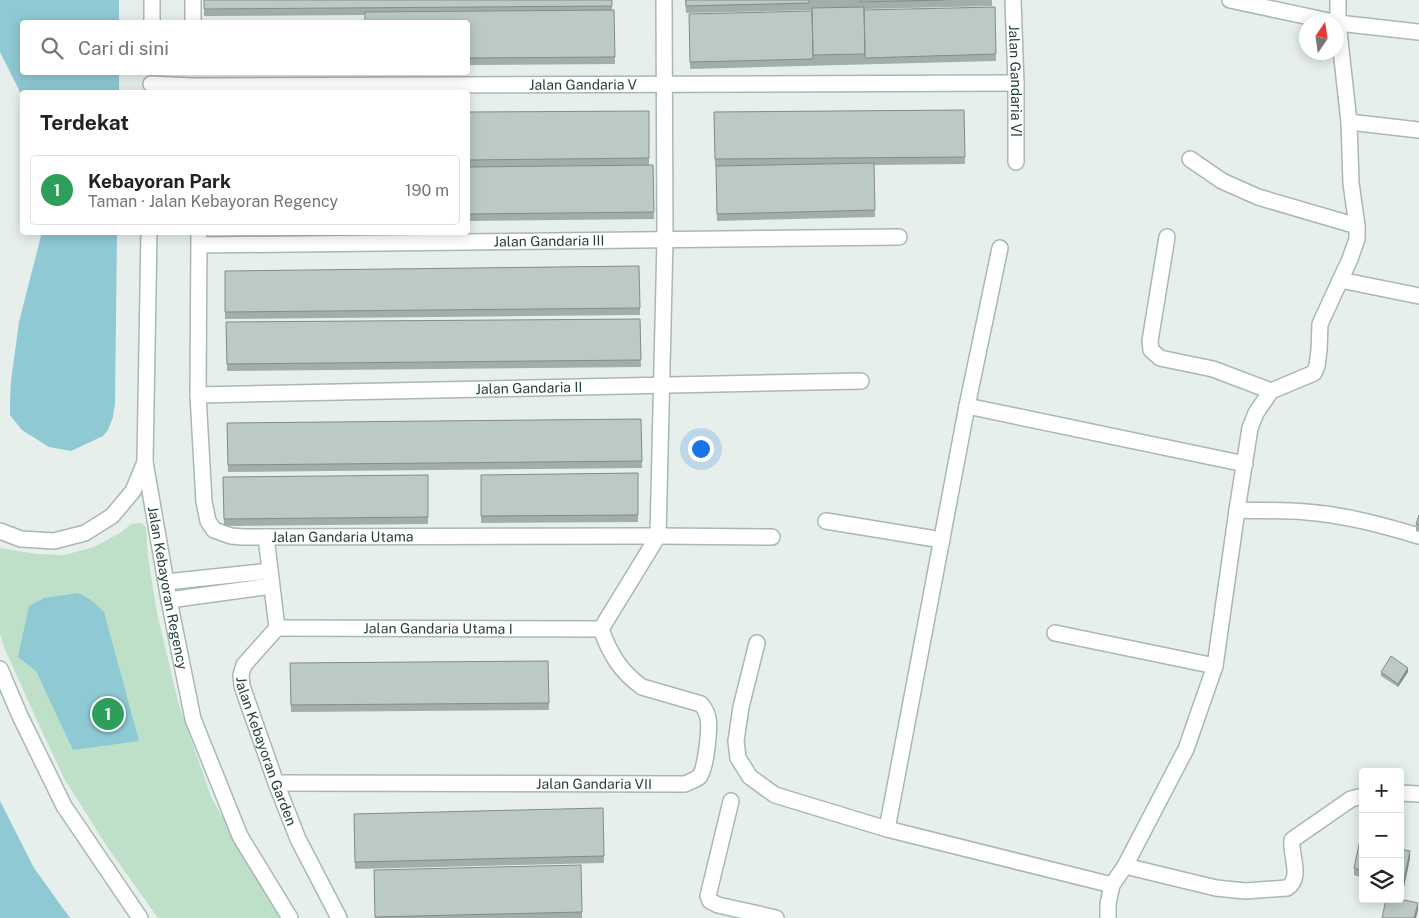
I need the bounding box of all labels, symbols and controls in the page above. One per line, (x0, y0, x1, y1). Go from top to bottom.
north arrow (1299, 15, 1344, 60)
search box (20, 20, 470, 75)
street label: Jalan Gandaria VI (1006, 25, 1024, 137)
icon: search (38, 34, 66, 62)
text: Cari di sini (78, 37, 169, 59)
street label: Jalan Gandaria V (529, 76, 638, 93)
text: Terdekat (40, 110, 129, 135)
text: Kebayoran Park (88, 170, 231, 192)
text: 1 (54, 181, 60, 200)
text: 190 m (405, 181, 449, 200)
text: Taman · Jalan Kebayoran Regency (88, 192, 338, 211)
street label: Jalan Gandaria III (493, 232, 604, 250)
street label: Jalan Gandaria II (475, 379, 583, 397)
your location (688, 436, 714, 462)
street label: Jalan Kebayoran Regency (145, 505, 191, 672)
street label: Jalan Gandaria Utama (272, 529, 414, 545)
street label: Jalan Gandaria Utama I (363, 620, 513, 637)
street label: Jalan Kebayoran Garden (233, 676, 300, 828)
pin: 1 (92, 695, 124, 733)
map controls (1359, 768, 1404, 903)
button: + (1359, 768, 1404, 813)
street label: Jalan Gandaria VII (536, 776, 652, 792)
button: − (1359, 813, 1404, 858)
button: layers (1359, 858, 1404, 903)

